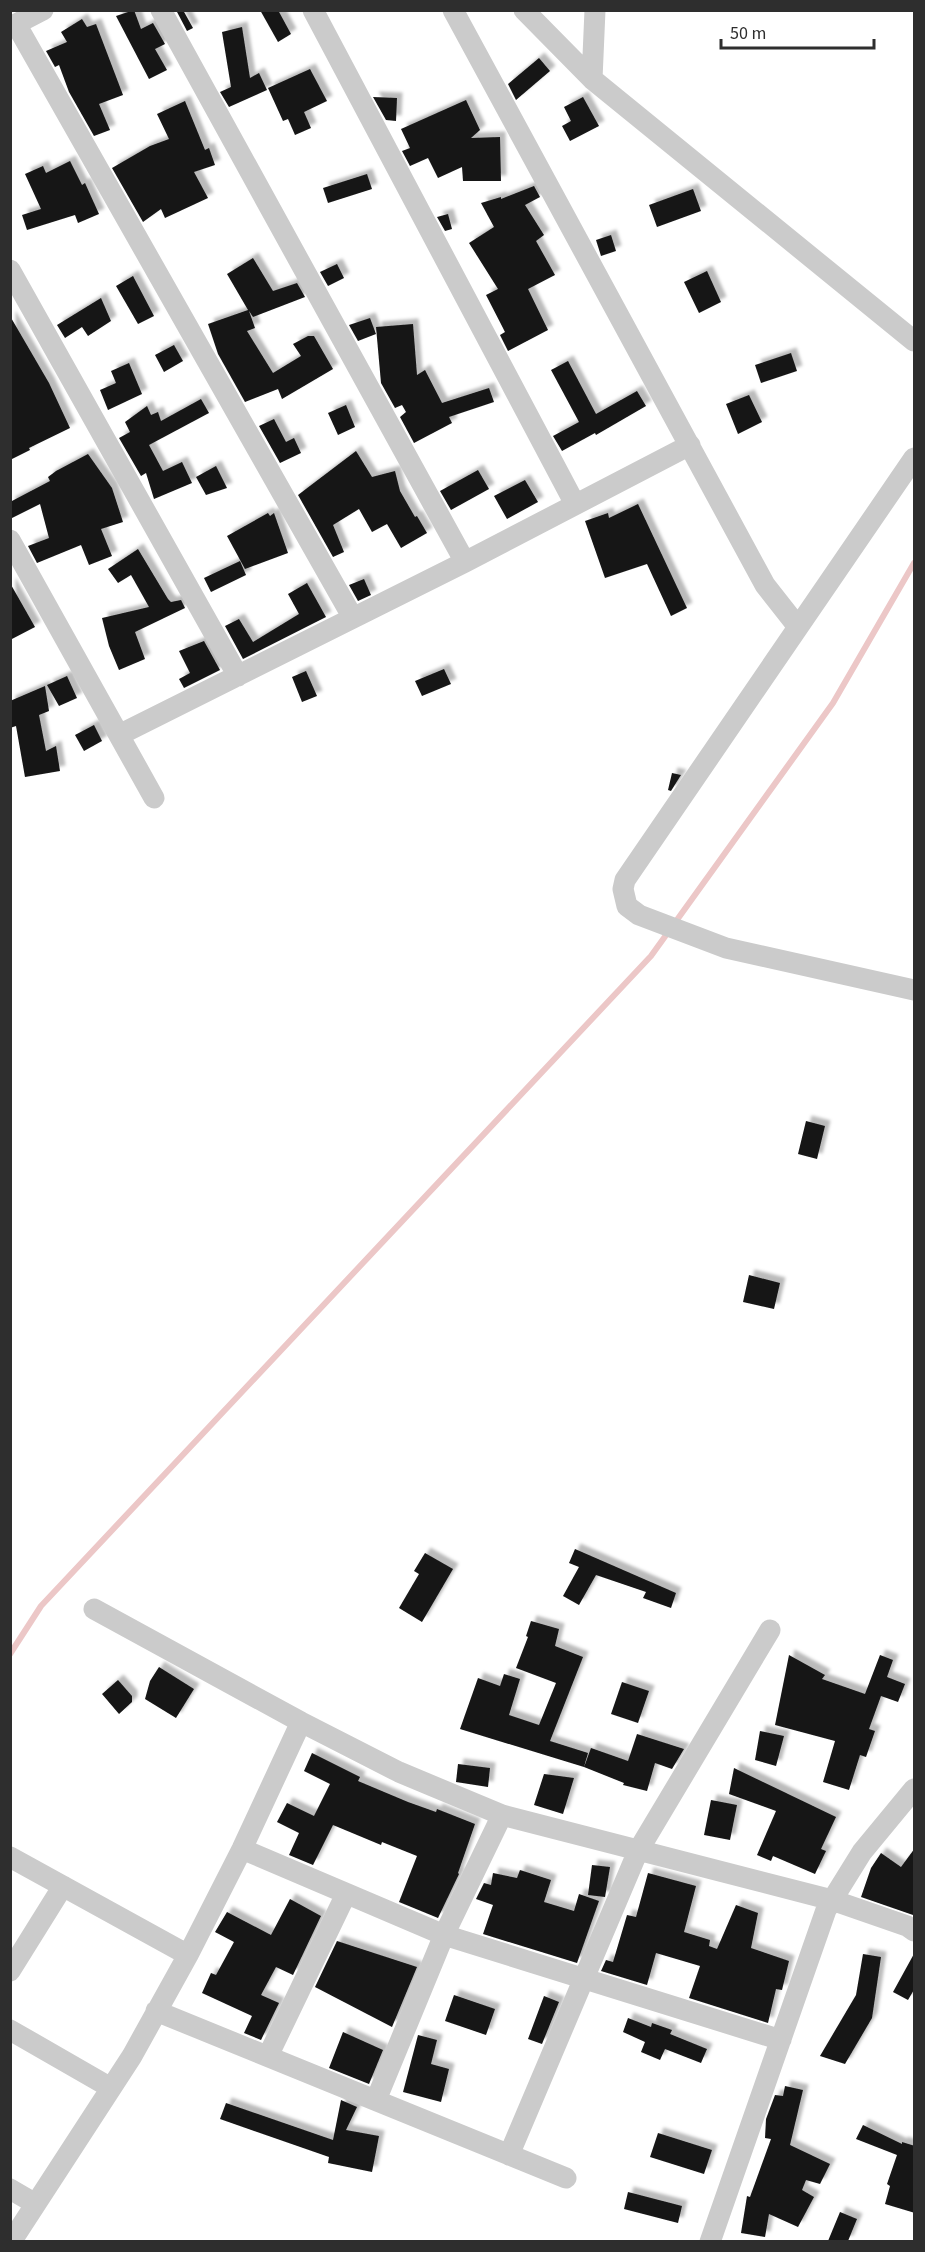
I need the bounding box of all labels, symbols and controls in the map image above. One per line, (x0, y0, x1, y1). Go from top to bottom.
scale bar (721, 12, 874, 50)
text: 50 m (730, 21, 766, 46)

